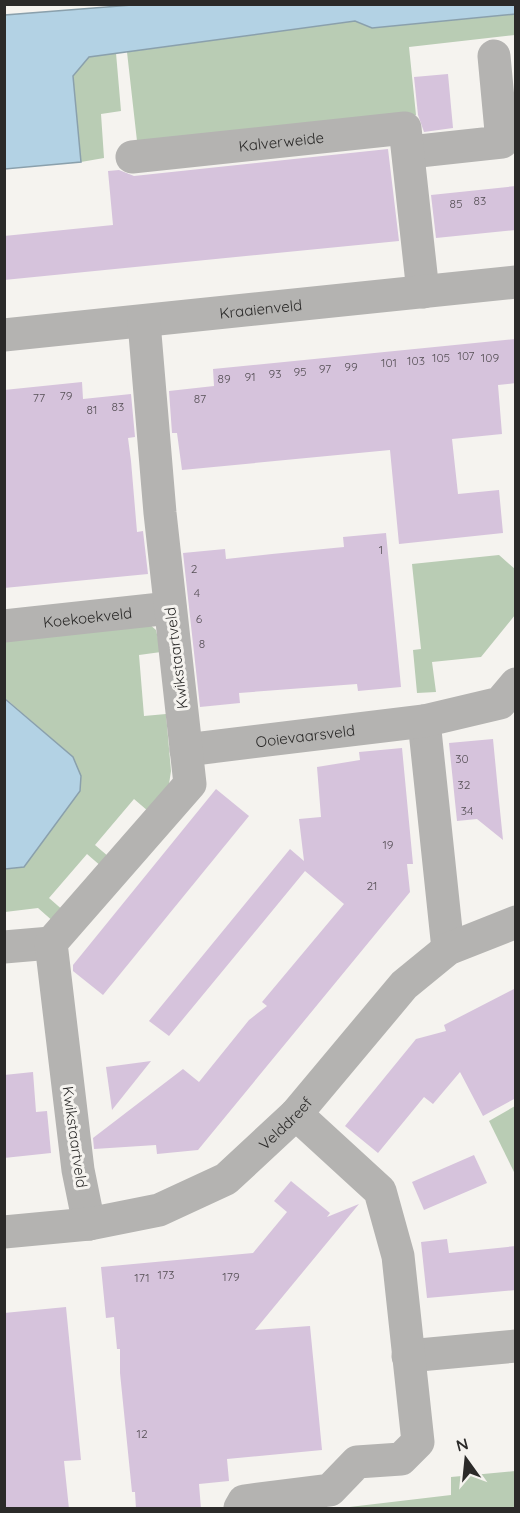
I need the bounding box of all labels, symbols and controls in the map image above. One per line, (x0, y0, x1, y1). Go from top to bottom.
street label: Kalverweide (238, 127, 325, 155)
house number: 83 (474, 193, 486, 208)
house number: 85 (449, 196, 463, 211)
street label: Kraaienveld (218, 295, 303, 322)
house number: 107 (457, 348, 475, 363)
house number: 105 (432, 350, 450, 365)
house number: 109 (481, 350, 499, 365)
house number: 103 (407, 353, 425, 368)
house number: 101 (381, 355, 397, 370)
house number: 99 (344, 359, 358, 374)
house number: 97 (319, 361, 331, 376)
house number: 95 (293, 364, 307, 379)
house number: 93 (269, 366, 281, 381)
house number: 91 (244, 369, 256, 384)
house number: 89 (217, 371, 231, 386)
house number: 79 (60, 388, 73, 403)
house number: 77 (33, 390, 45, 405)
house number: 87 (194, 391, 206, 406)
house number: 83 (112, 399, 124, 414)
house number: 81 (87, 402, 97, 417)
house number: 1 (379, 542, 383, 557)
house number: 2 (191, 561, 198, 576)
house number: 4 (194, 585, 200, 600)
street label: Koekoekveld (42, 603, 133, 631)
street label: Kwikstaartveld (160, 606, 192, 710)
house number: 6 (196, 611, 203, 626)
house number: 8 (199, 636, 205, 651)
street label: Ooievaarsveld (254, 720, 356, 751)
house number: 30 (455, 751, 469, 766)
house number: 32 (458, 777, 471, 792)
house number: 34 (461, 803, 473, 818)
house number: 19 (382, 837, 394, 852)
house number: 21 (366, 878, 378, 893)
street label: Kwikstaartveld (58, 1085, 92, 1189)
street label: Velddreef (254, 1092, 316, 1154)
house number: 173 (158, 1267, 174, 1282)
house number: 179 (222, 1269, 240, 1284)
house number: 171 (134, 1270, 150, 1285)
house number: 12 (136, 1426, 148, 1441)
north arrow (436, 1429, 496, 1489)
text: N (454, 1433, 470, 1456)

